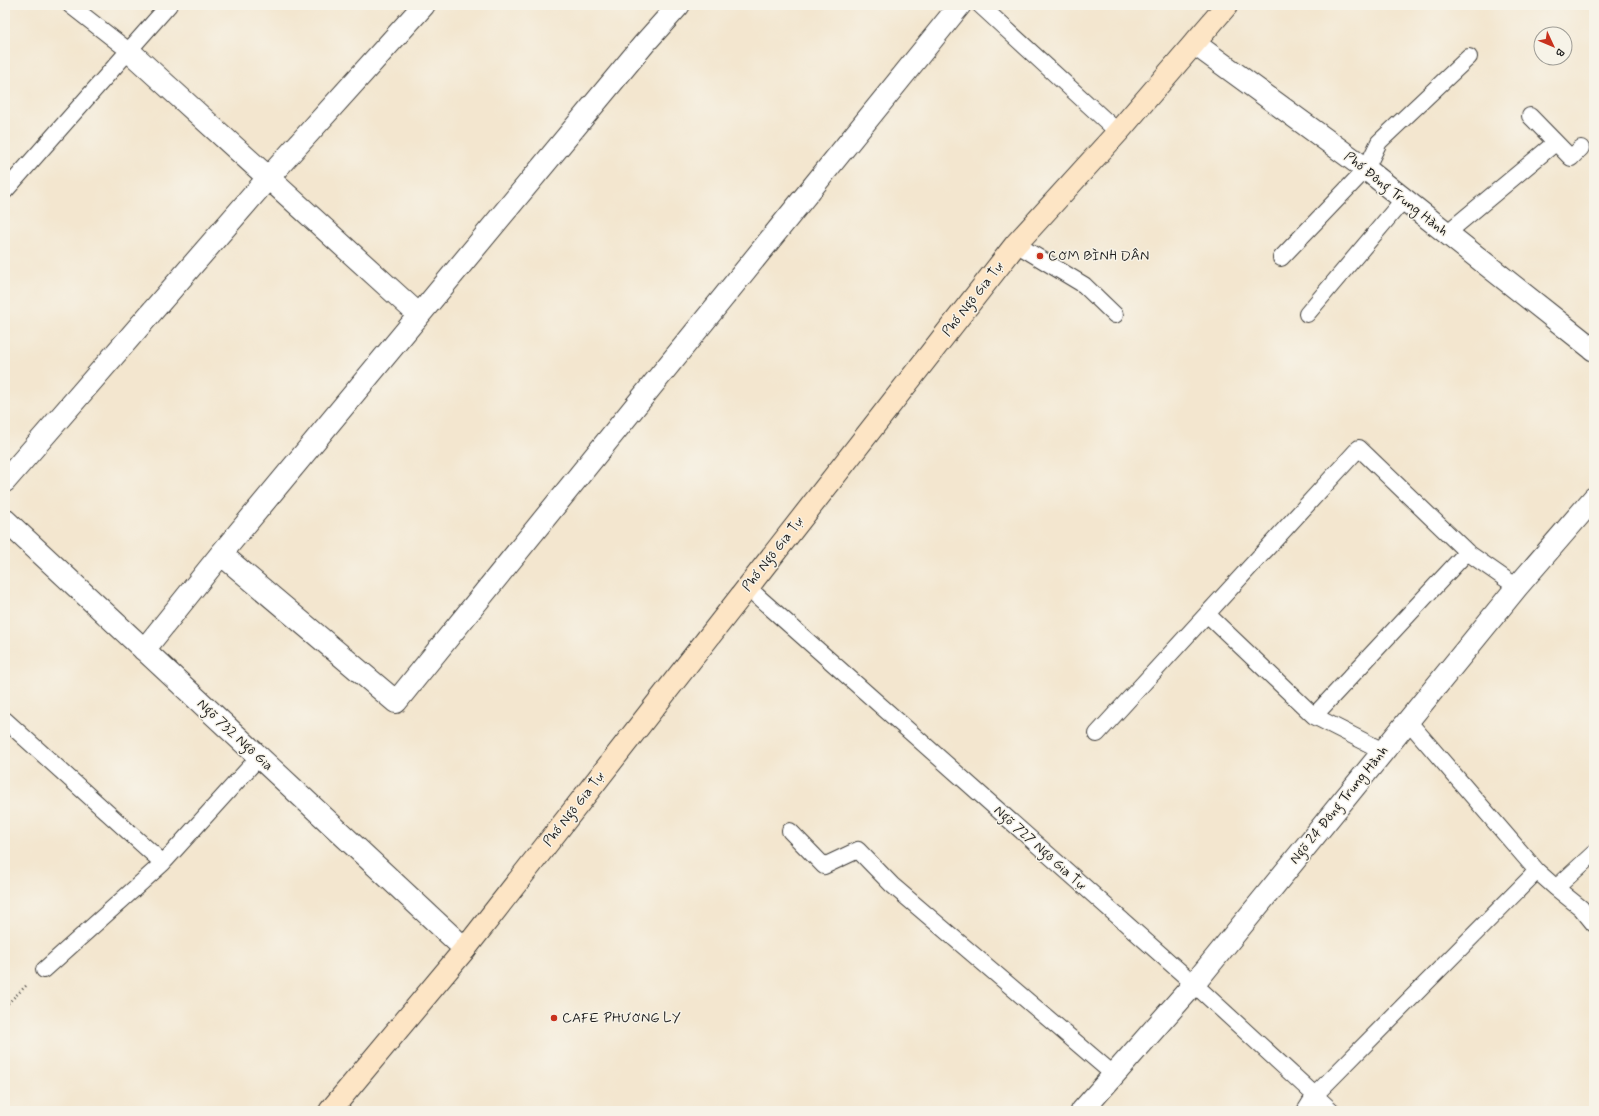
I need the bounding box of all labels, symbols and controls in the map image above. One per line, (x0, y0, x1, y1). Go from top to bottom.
north arrow (1533, 26, 1573, 66)
text: B (1552, 45, 1567, 60)
street label: Phố Đông Trung Hành (1339, 148, 1452, 242)
place label: CƠM BÌNH DÂN (1048, 247, 1149, 265)
marker: CƠM BÌNH DÂN (1035, 251, 1045, 261)
street label: Phố Ngô Gia Tự (938, 258, 1010, 341)
street label: Phố Ngô Gia Tự (738, 513, 810, 596)
street label: Ngõ 732 Ngô Gia (192, 695, 277, 776)
street label: Ngõ 24 Đông Trung Hành (1286, 742, 1394, 869)
street label: Phố Ngô Gia Tự (539, 768, 611, 851)
street label: Ngõ 727 Ngô Gia Tự (989, 802, 1090, 896)
place label: CAFE PHƯƠNG LY (562, 1009, 681, 1027)
marker: CAFE PHƯƠNG LY (549, 1013, 559, 1023)

